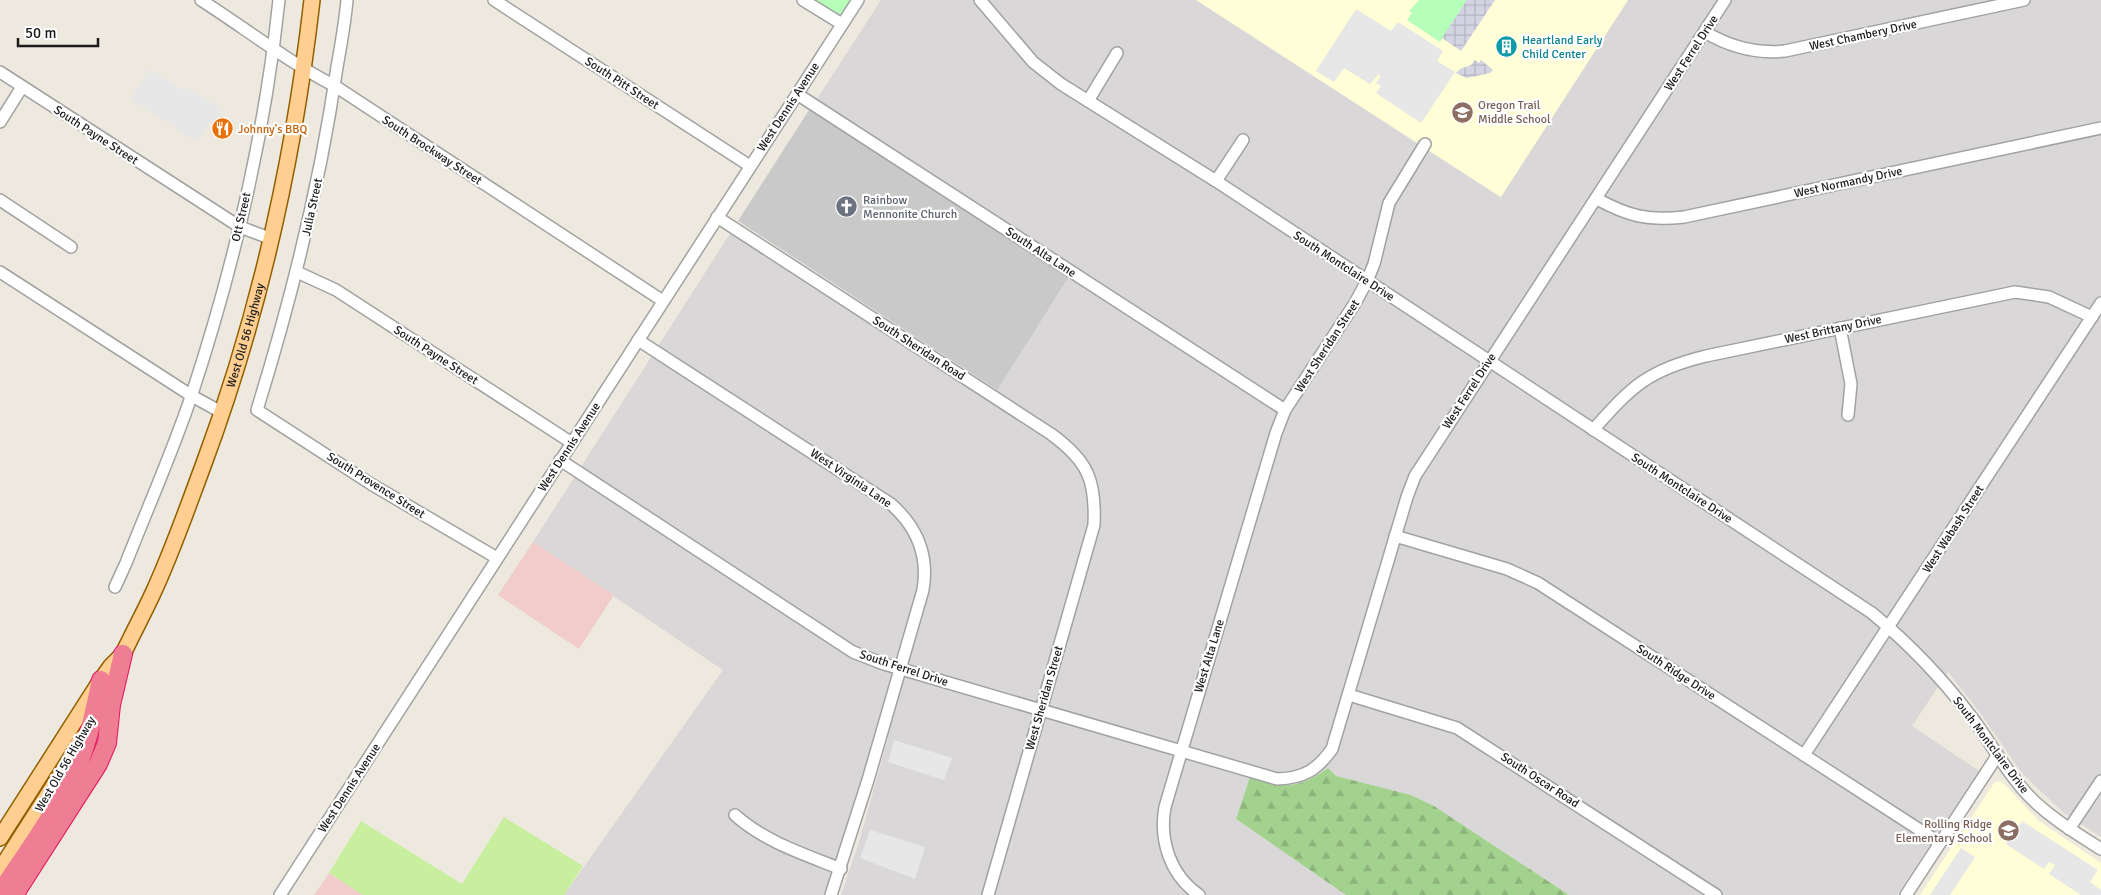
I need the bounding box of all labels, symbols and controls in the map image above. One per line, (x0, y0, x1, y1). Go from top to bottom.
street label: West Ferrel Drive (1661, 13, 1721, 94)
scale bar (18, 15, 98, 47)
street label: West Chambery Drive (1808, 17, 1918, 54)
text: 50 m (25, 24, 56, 42)
place label: Heartland Early Child Center (1522, 33, 1603, 62)
building icon: Heartland Early Child Center (1494, 35, 1518, 59)
street label: South Pitt Street (582, 54, 662, 113)
street label: West Dennis Avenue (754, 60, 823, 155)
place label: Oregon Trail Middle School (1478, 98, 1551, 127)
school or university icon: Oregon Trail Middle School (1450, 100, 1474, 124)
street label: South Payne Street (51, 103, 141, 168)
street label: South Brockway Street (379, 113, 484, 188)
restaurant icon: Johnny's BBQ (210, 117, 234, 141)
place label: Johnny's BBQ (238, 122, 307, 137)
street label: West Normandy Drive (1793, 164, 1904, 201)
street label: Julia Street (299, 177, 326, 237)
street label: Ott Street (229, 191, 254, 243)
place label: Rainbow Mennonite Church (863, 193, 957, 222)
church icon: Rainbow Mennonite Church (835, 195, 859, 219)
street label: South Alta Lane (1003, 224, 1079, 281)
street label: South Montclaire Drive (1290, 228, 1397, 305)
street label: West Old 56 Highway (224, 281, 268, 390)
street label: West Sheridan Street (1292, 297, 1363, 396)
street label: West Brittany Drive (1783, 312, 1883, 347)
street label: South Sheridan Road (870, 313, 968, 384)
street label: South Payne Street (391, 323, 481, 388)
street label: West Ferrel Drive (1439, 351, 1499, 432)
street label: West Dennis Avenue (535, 400, 604, 495)
street label: West Virginia Lane (807, 446, 894, 511)
street label: South Provence Street (324, 449, 428, 522)
street label: South Montclaire Drive (1628, 450, 1735, 527)
street label: West Wabash Street (1919, 483, 1987, 576)
street label: West Alta Lane (1191, 618, 1228, 695)
street label: South Ridge Drive (1633, 641, 1718, 704)
street label: West Sheridan Street (1022, 644, 1067, 752)
street label: South Ferrel Drive (858, 647, 950, 690)
street label: South Montclaire Drive (1949, 694, 2032, 797)
street label: West Old 56 Highway (32, 713, 99, 815)
street label: West Dennis Avenue (315, 741, 384, 836)
street label: South Oscar Road (1498, 749, 1582, 811)
place label: Rolling Ridge Elementary School (1896, 817, 1992, 846)
school or university icon: Rolling Ridge Elementary School (1996, 819, 2020, 843)

